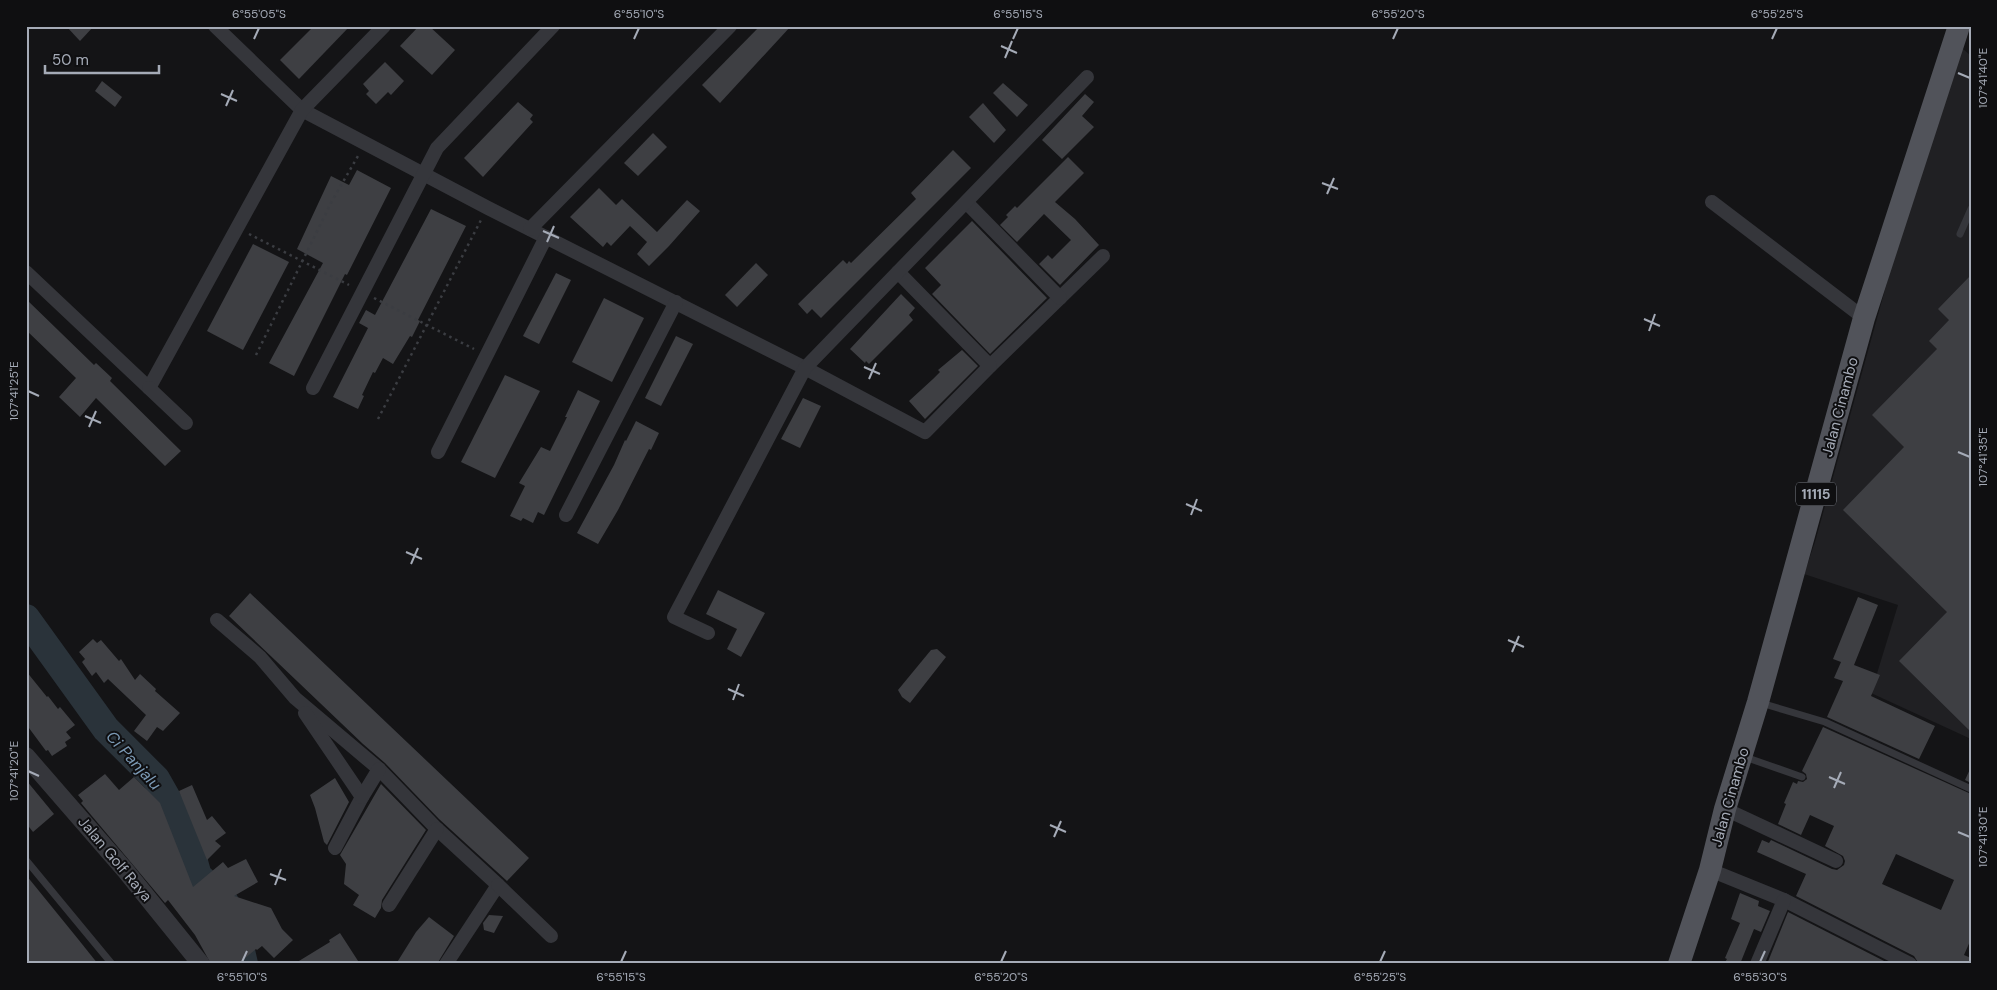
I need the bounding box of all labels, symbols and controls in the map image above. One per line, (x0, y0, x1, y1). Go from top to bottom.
text: 6°55'05"S (232, 6, 286, 22)
text: 6°55'10"S (614, 6, 664, 22)
text: 6°55'15"S (993, 6, 1043, 22)
text: 6°55'20"S (1371, 6, 1425, 22)
text: 6°55'25"S (1751, 6, 1803, 22)
scale bar (45, 42, 159, 74)
text: 107°41'40"E (1975, 48, 1991, 108)
text: 50 m (52, 50, 89, 70)
street label: Jalan Cinambo (1817, 355, 1863, 459)
text: 107°41'25"E (6, 361, 22, 421)
text: 107°41'35"E (1975, 427, 1991, 487)
road number: 11115 (1796, 482, 1836, 506)
water label: Ci Panjalu (101, 726, 166, 794)
text: 107°41'20"E (6, 741, 22, 801)
street label: Jalan Cinambo (1706, 745, 1754, 849)
text: 107°41'30"E (1975, 806, 1991, 867)
street label: Jalan Golf Raya (74, 812, 156, 906)
text: 6°55'10"S (217, 969, 267, 985)
text: 6°55'15"S (596, 969, 646, 985)
text: 6°55'20"S (974, 969, 1028, 985)
text: 6°55'25"S (1354, 969, 1406, 985)
text: 6°55'30"S (1733, 969, 1787, 985)

